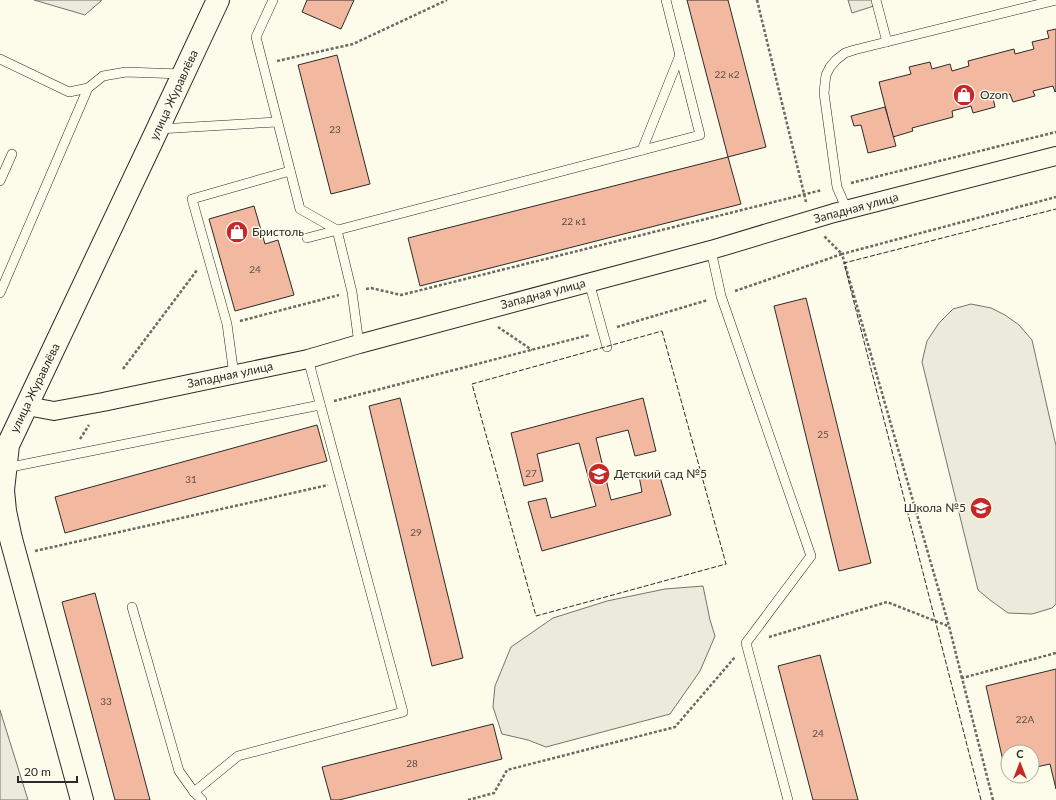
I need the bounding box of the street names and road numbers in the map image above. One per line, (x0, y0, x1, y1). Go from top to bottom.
street label: улица Журавлёва (146, 47, 201, 142)
street label: Западная улица (812, 189, 900, 226)
street label: Западная улица (499, 275, 587, 312)
street label: улица Журавлёва (6, 341, 63, 435)
street label: Западная улица (186, 358, 274, 391)

